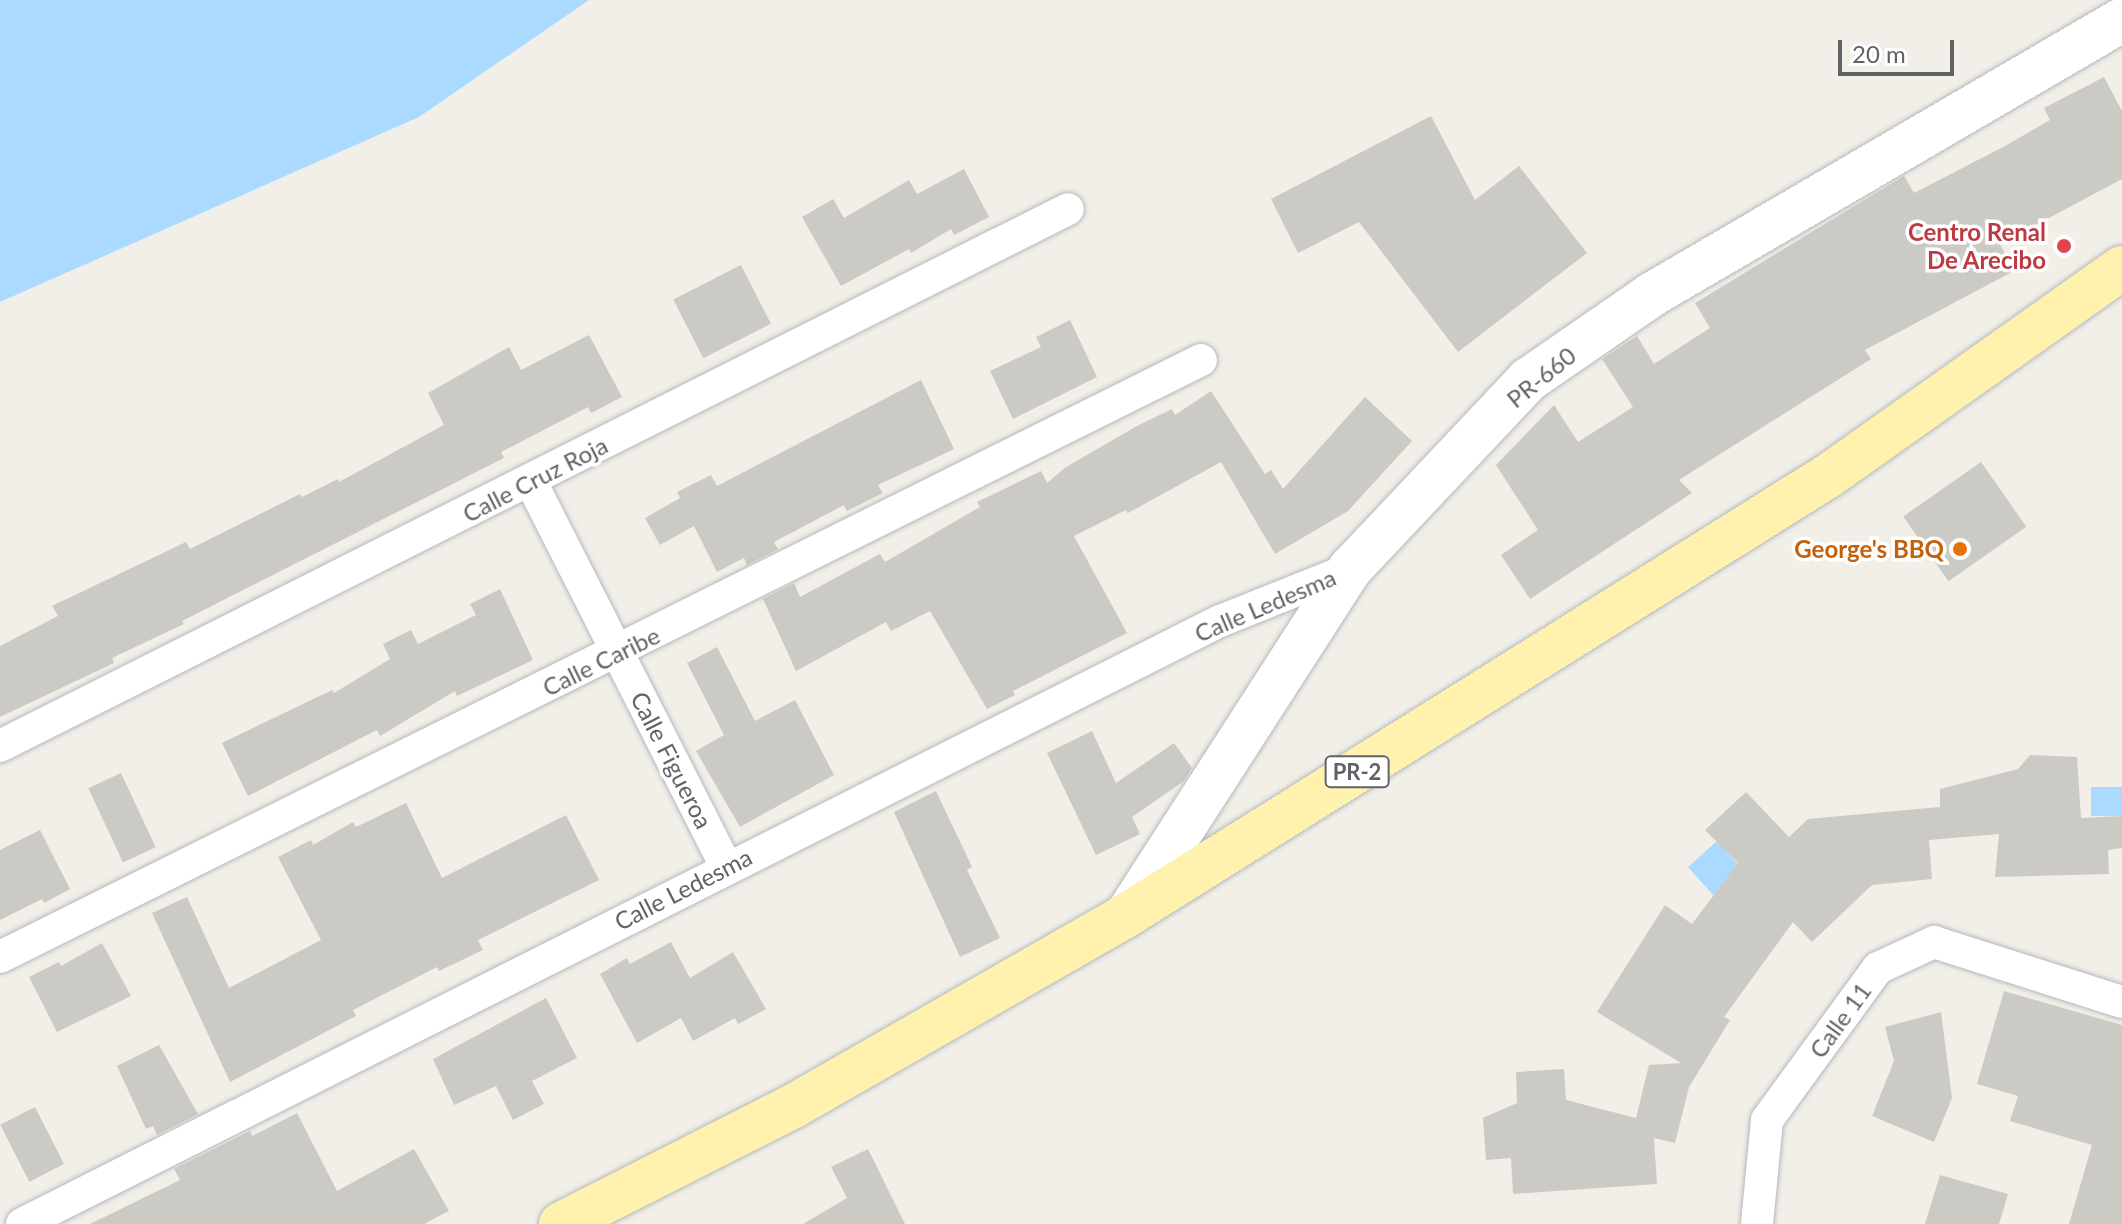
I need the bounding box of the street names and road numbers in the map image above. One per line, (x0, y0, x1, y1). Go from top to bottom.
street label: PR-660 (1501, 341, 1581, 413)
street label: Calle Cruz Roja (458, 430, 612, 528)
street label: Calle Ledesma (1190, 562, 1340, 648)
street label: Calle Caribe (538, 620, 664, 702)
street label: Calle Figueroa (625, 687, 719, 833)
road number: PR-2 (1323, 754, 1391, 790)
street label: Calle Ledesma (609, 842, 757, 936)
street label: Calle 11 (1803, 977, 1877, 1063)

